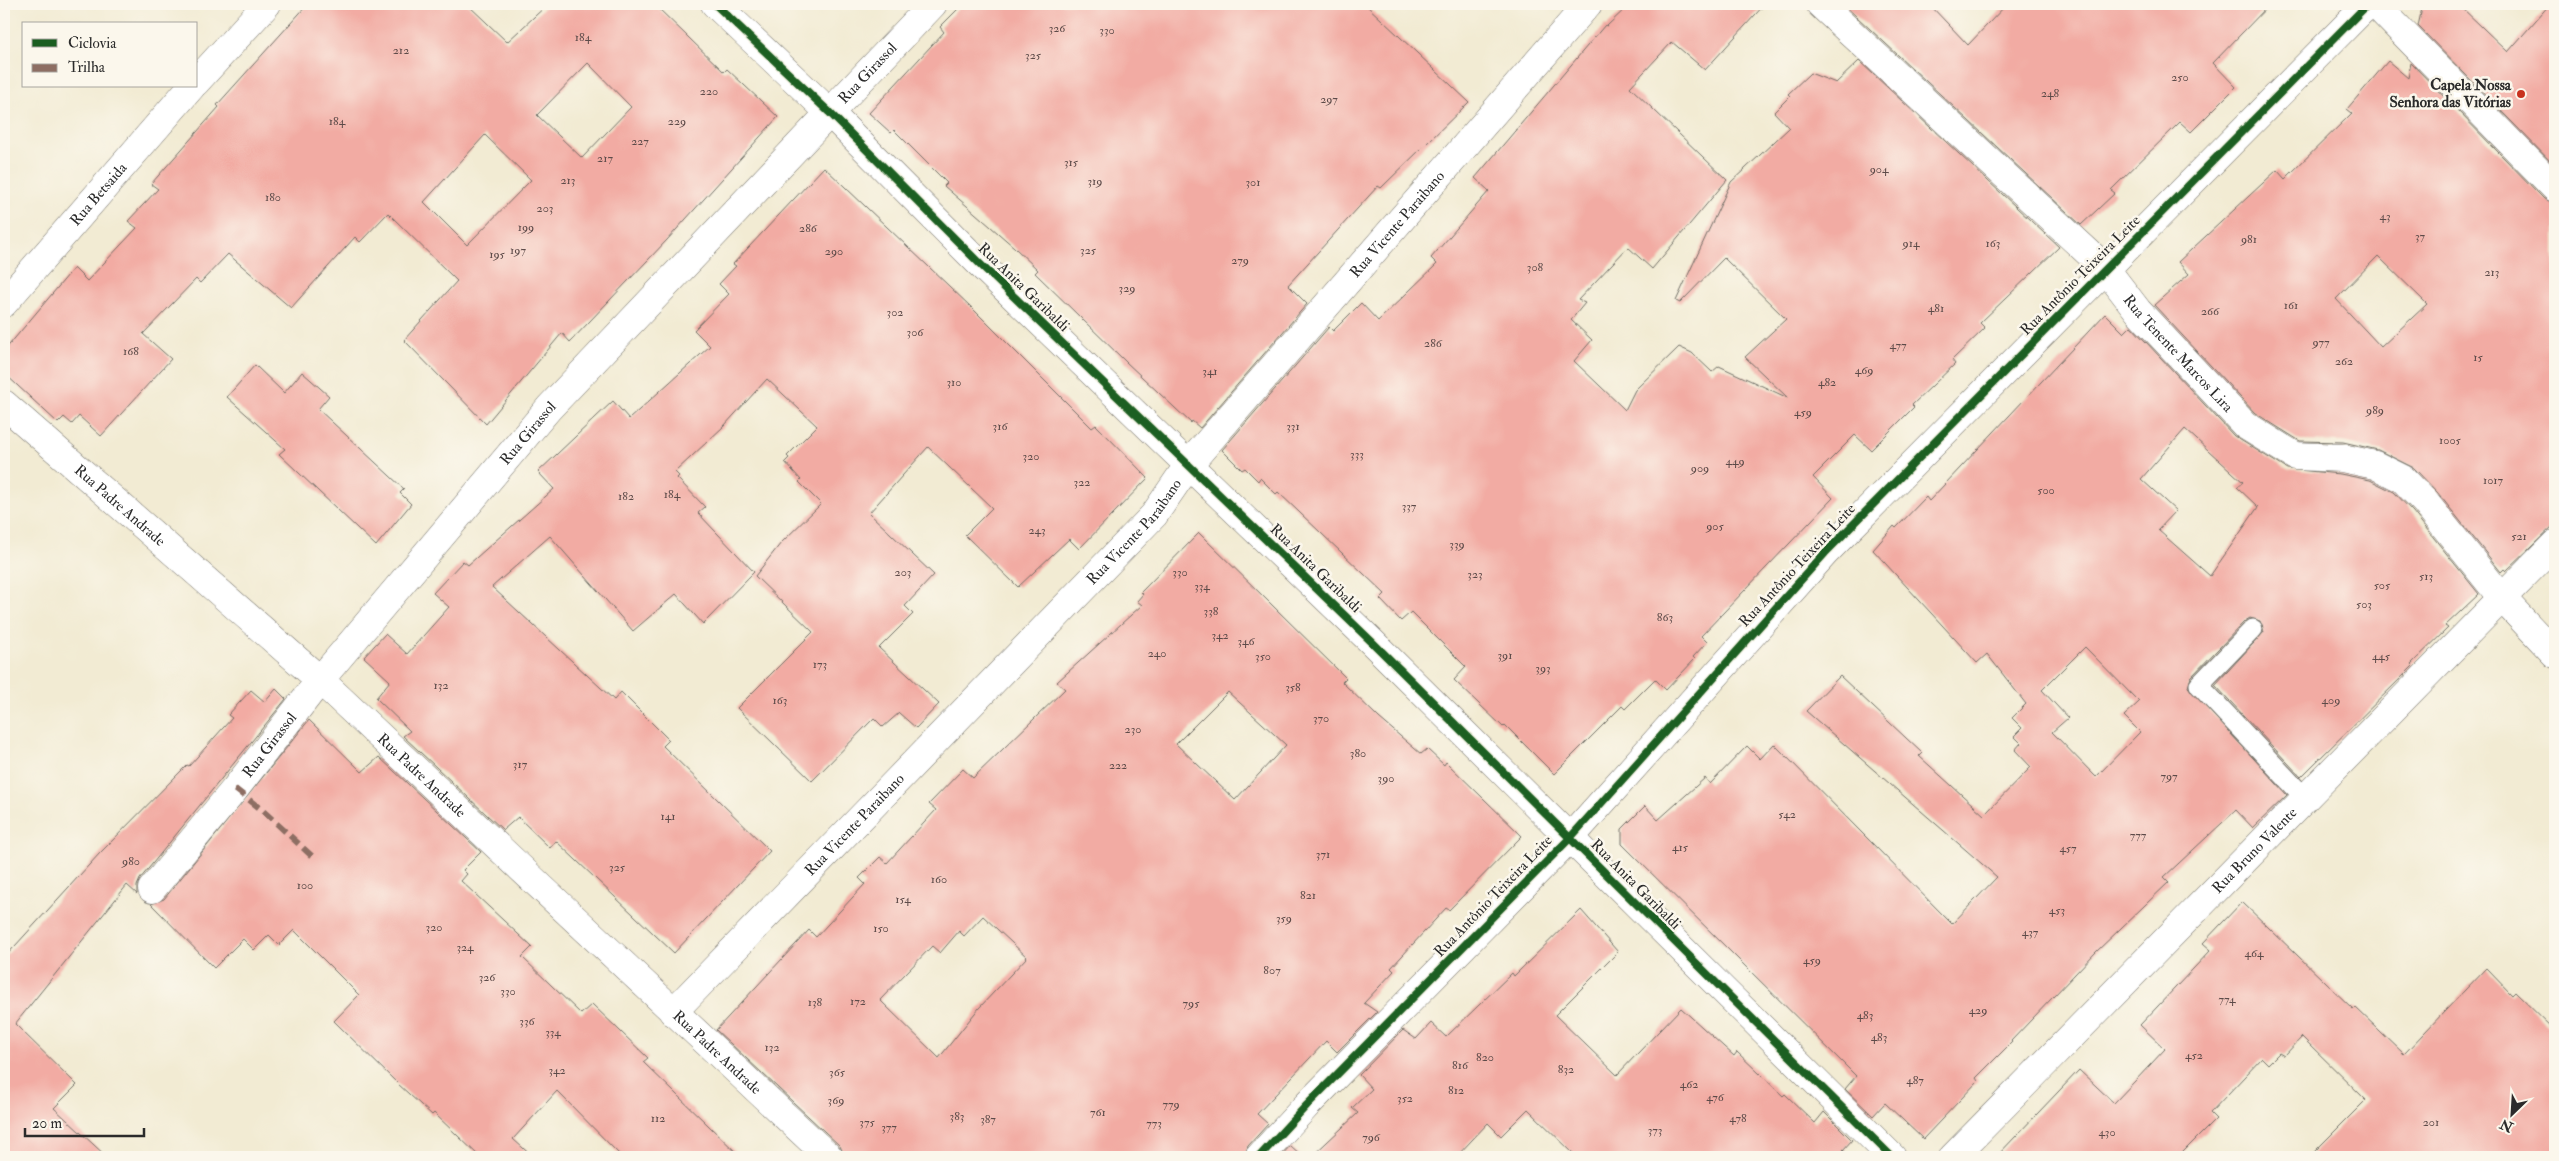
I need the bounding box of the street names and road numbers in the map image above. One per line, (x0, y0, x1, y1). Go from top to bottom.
street label: Rua Girassol (834, 39, 901, 108)
street label: Rua Betsaida (66, 158, 132, 230)
street label: Rua Vicente Paraibano (1346, 167, 1449, 282)
street label: Rua Antônio Teixeira Leite (2016, 211, 2144, 339)
street label: Rua Anita Garibaldi (974, 239, 1073, 336)
street label: Rua Tenente Marcos Lira (2119, 291, 2238, 417)
street label: Rua Girassol (496, 397, 560, 469)
street label: Rua Padre Andrade (70, 461, 169, 551)
street label: Rua Vicente Paraibano (1083, 475, 1186, 589)
street label: Rua Antônio Teixeira Leite (1735, 500, 1860, 631)
street label: Rua Anita Garibaldi (1266, 520, 1365, 617)
street label: Rua Girassol (239, 709, 301, 781)
street label: Rua Padre Andrade (373, 730, 470, 822)
street label: Rua Vicente Paraibano (801, 770, 909, 880)
street label: Rua Bruno Valente (2208, 803, 2301, 898)
street label: Rua Antônio Teixeira Leite (1430, 831, 1557, 961)
street label: Rua Anita Garibaldi (1587, 835, 1685, 933)
street label: Rua Padre Andrade (669, 1006, 765, 1099)

